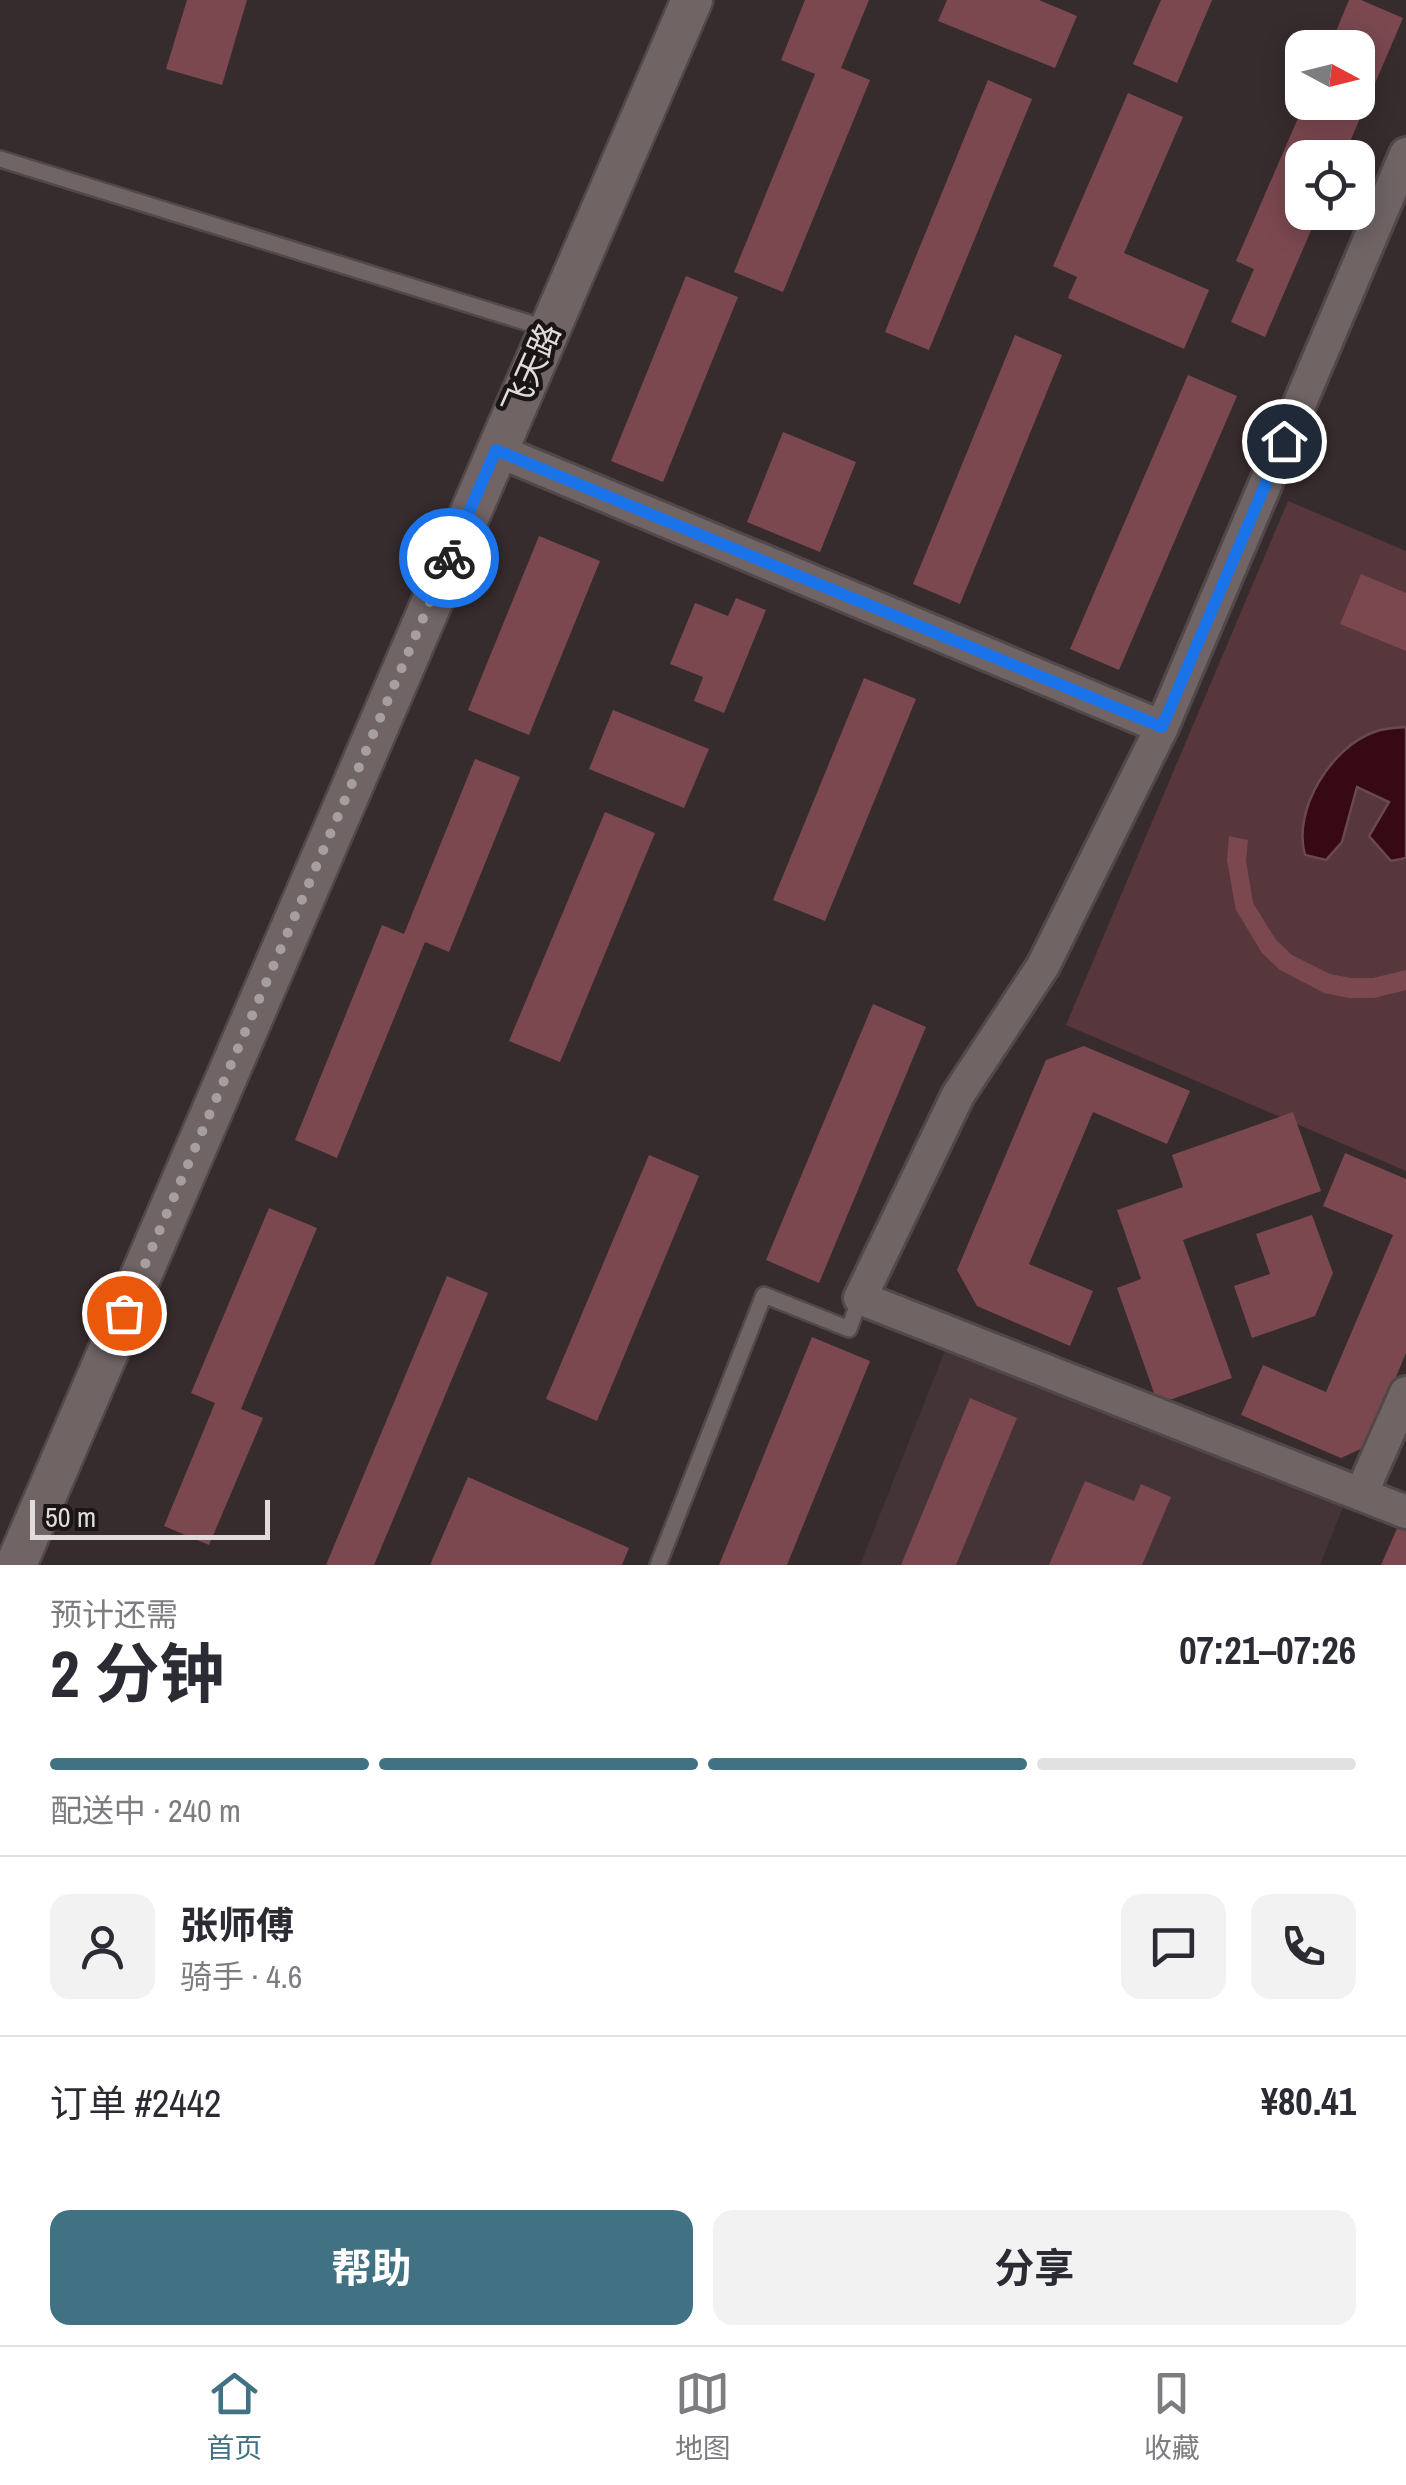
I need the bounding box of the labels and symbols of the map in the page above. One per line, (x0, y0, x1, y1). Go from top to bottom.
north arrow (1285, 30, 1375, 120)
street label: 飞天路 (492, 316, 570, 422)
pin (1242, 399, 1327, 484)
courier (399, 508, 499, 608)
pin (82, 1271, 167, 1356)
scale bar (30, 1495, 270, 1540)

